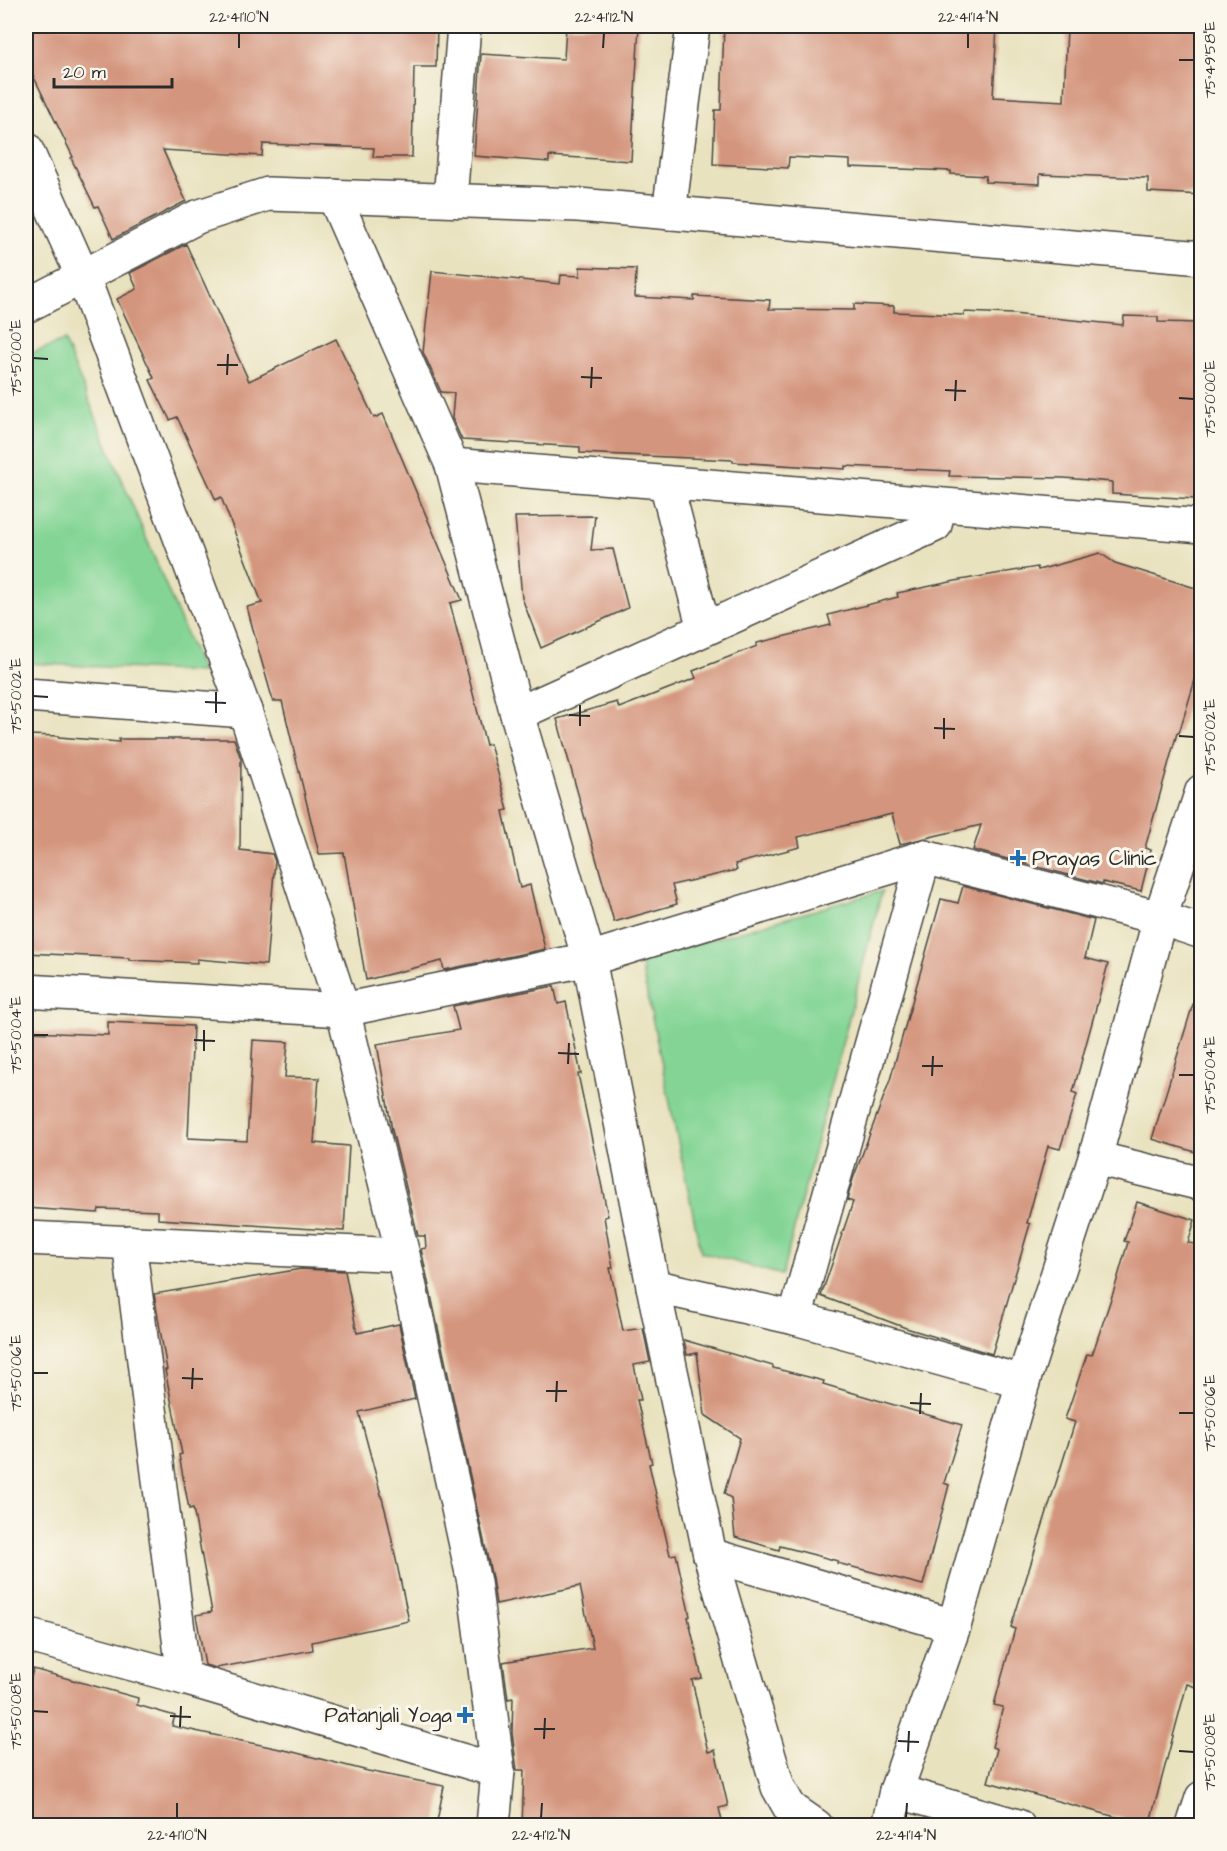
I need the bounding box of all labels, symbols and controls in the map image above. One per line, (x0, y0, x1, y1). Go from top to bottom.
text: 22°41'10"N (209, 7, 269, 28)
text: 22°41'12"N (575, 7, 633, 28)
text: 22°41'14"N (938, 7, 998, 28)
text: 75°49'58"E (1200, 21, 1221, 99)
scale bar (54, 51, 172, 89)
text: 20 m (63, 60, 106, 85)
text: 75°50'00"E (6, 319, 27, 397)
text: 75°50'00"E (1200, 360, 1221, 438)
text: 75°50'02"E (6, 658, 27, 734)
text: 75°50'02"E (1200, 699, 1221, 775)
place label: Prayas Clinic (1032, 844, 1157, 875)
marker: Prayas Clinic (1009, 849, 1027, 867)
text: 75°50'04"E (6, 996, 27, 1074)
text: 75°50'04"E (1200, 1036, 1221, 1114)
text: 75°50'06"E (6, 1334, 27, 1411)
text: 75°50'06"E (1200, 1374, 1221, 1451)
text: 75°50'08"E (6, 1672, 27, 1750)
place label: Patanjali Yoga (324, 1701, 452, 1732)
marker: Patanjali Yoga (456, 1706, 474, 1724)
text: 75°50'08"E (1200, 1713, 1221, 1791)
text: 22°41'10"N (147, 1825, 207, 1846)
text: 22°41'12"N (512, 1825, 570, 1846)
text: 22°41'14"N (876, 1825, 936, 1846)

